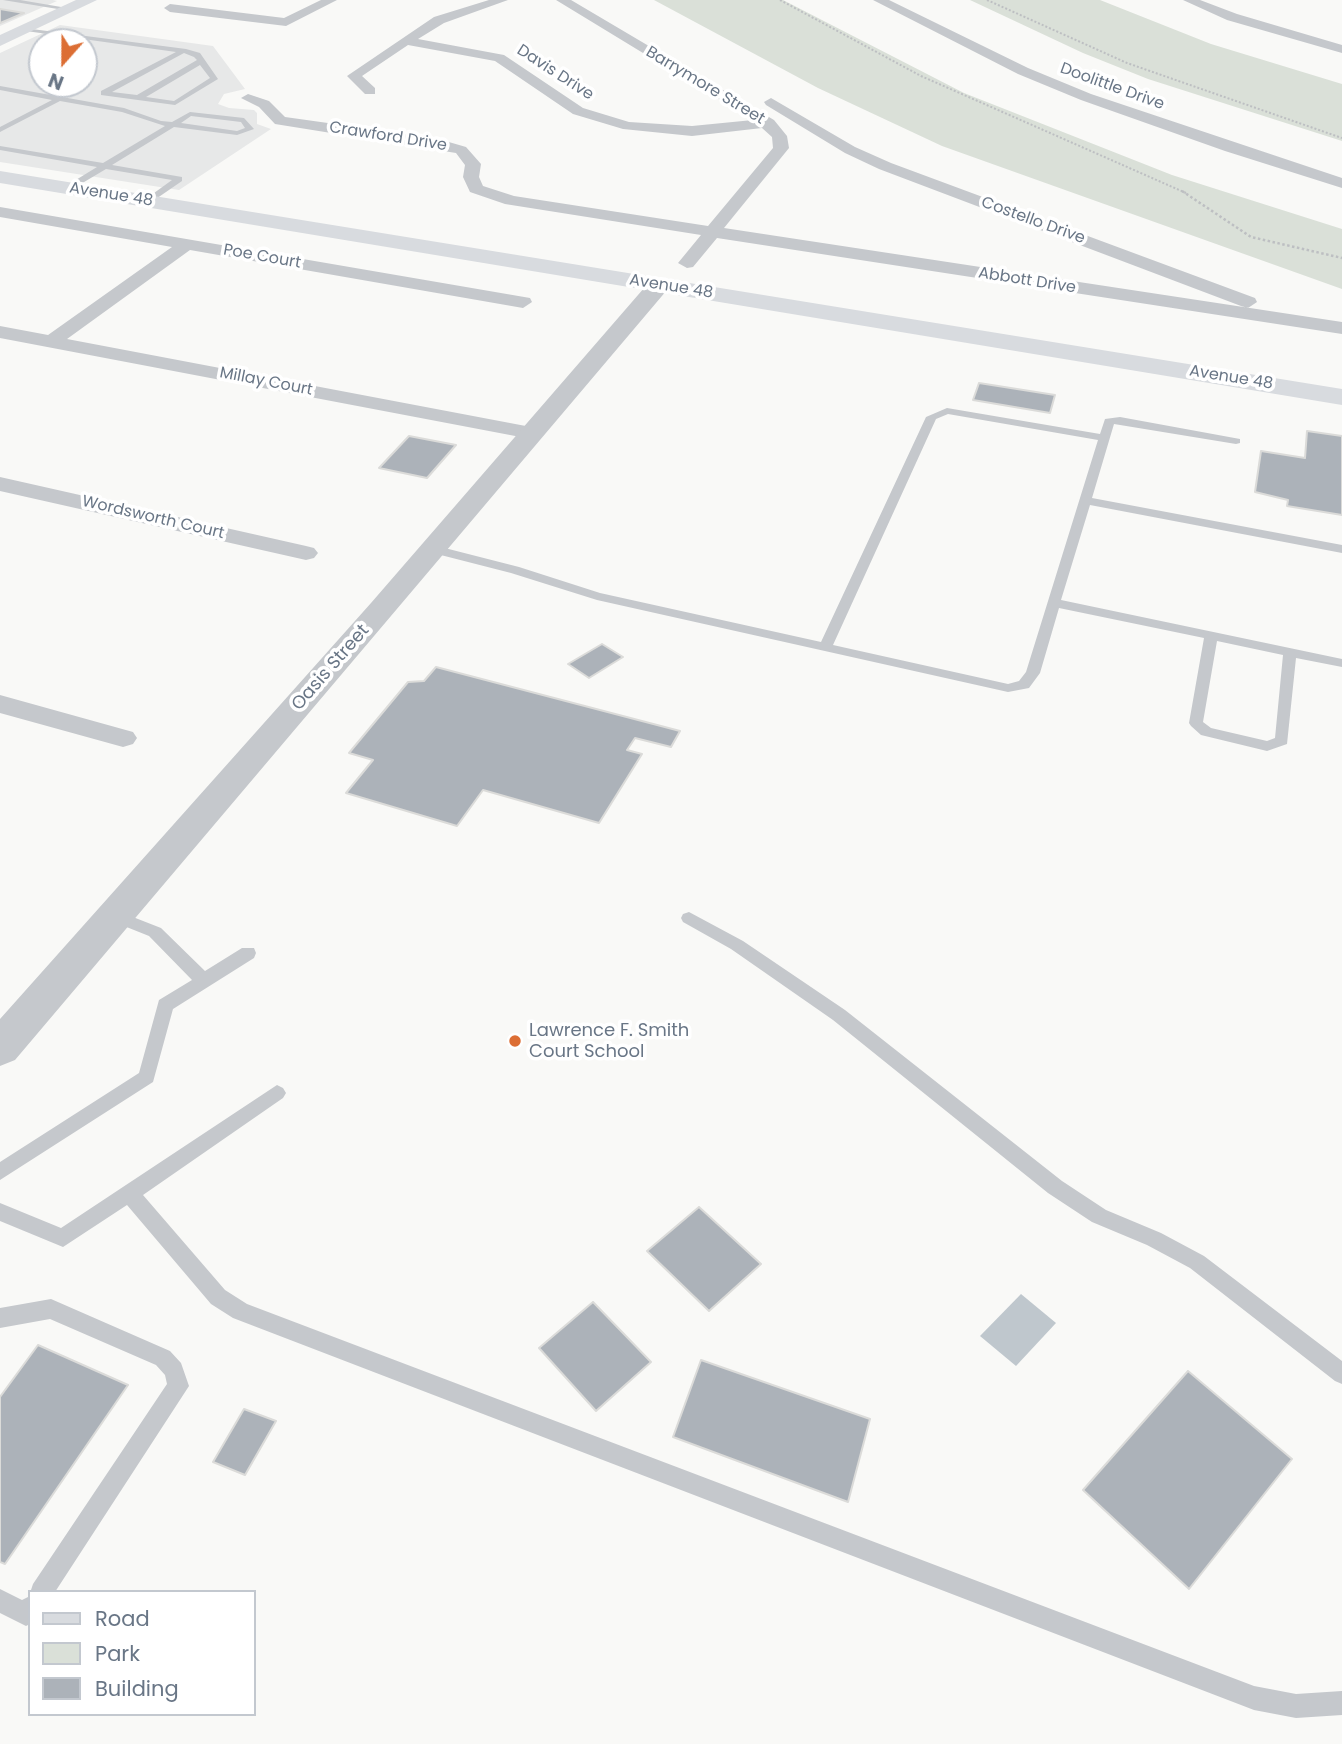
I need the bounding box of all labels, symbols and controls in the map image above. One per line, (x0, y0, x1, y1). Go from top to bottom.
north arrow (28, 28, 98, 98)
street label: Davis Drive (513, 41, 597, 105)
street label: Barrymore Street (642, 43, 768, 129)
street label: Doolittle Drive (1057, 59, 1167, 115)
text: N (45, 66, 68, 96)
street label: Crawford Drive (328, 118, 448, 156)
street label: Avenue 48 (68, 179, 154, 211)
street label: Costello Drive (978, 193, 1088, 249)
street label: Poe Court (222, 241, 302, 273)
street label: Abbott Drive (977, 264, 1077, 298)
street label: Avenue 48 (628, 271, 714, 303)
street label: Avenue 48 (1188, 362, 1274, 394)
street label: Millay Court (218, 364, 314, 400)
street label: Wordsworth Court (80, 492, 226, 544)
street label: Oasis Street (288, 621, 374, 715)
place label: Lawrence F. Smith Court School (529, 1020, 689, 1062)
marker: Lawrence F. Smith Court School (507, 1033, 523, 1049)
legend (28, 1590, 256, 1716)
text: Road (95, 1604, 150, 1633)
text: Park (95, 1639, 140, 1668)
text: Building (95, 1674, 179, 1703)

